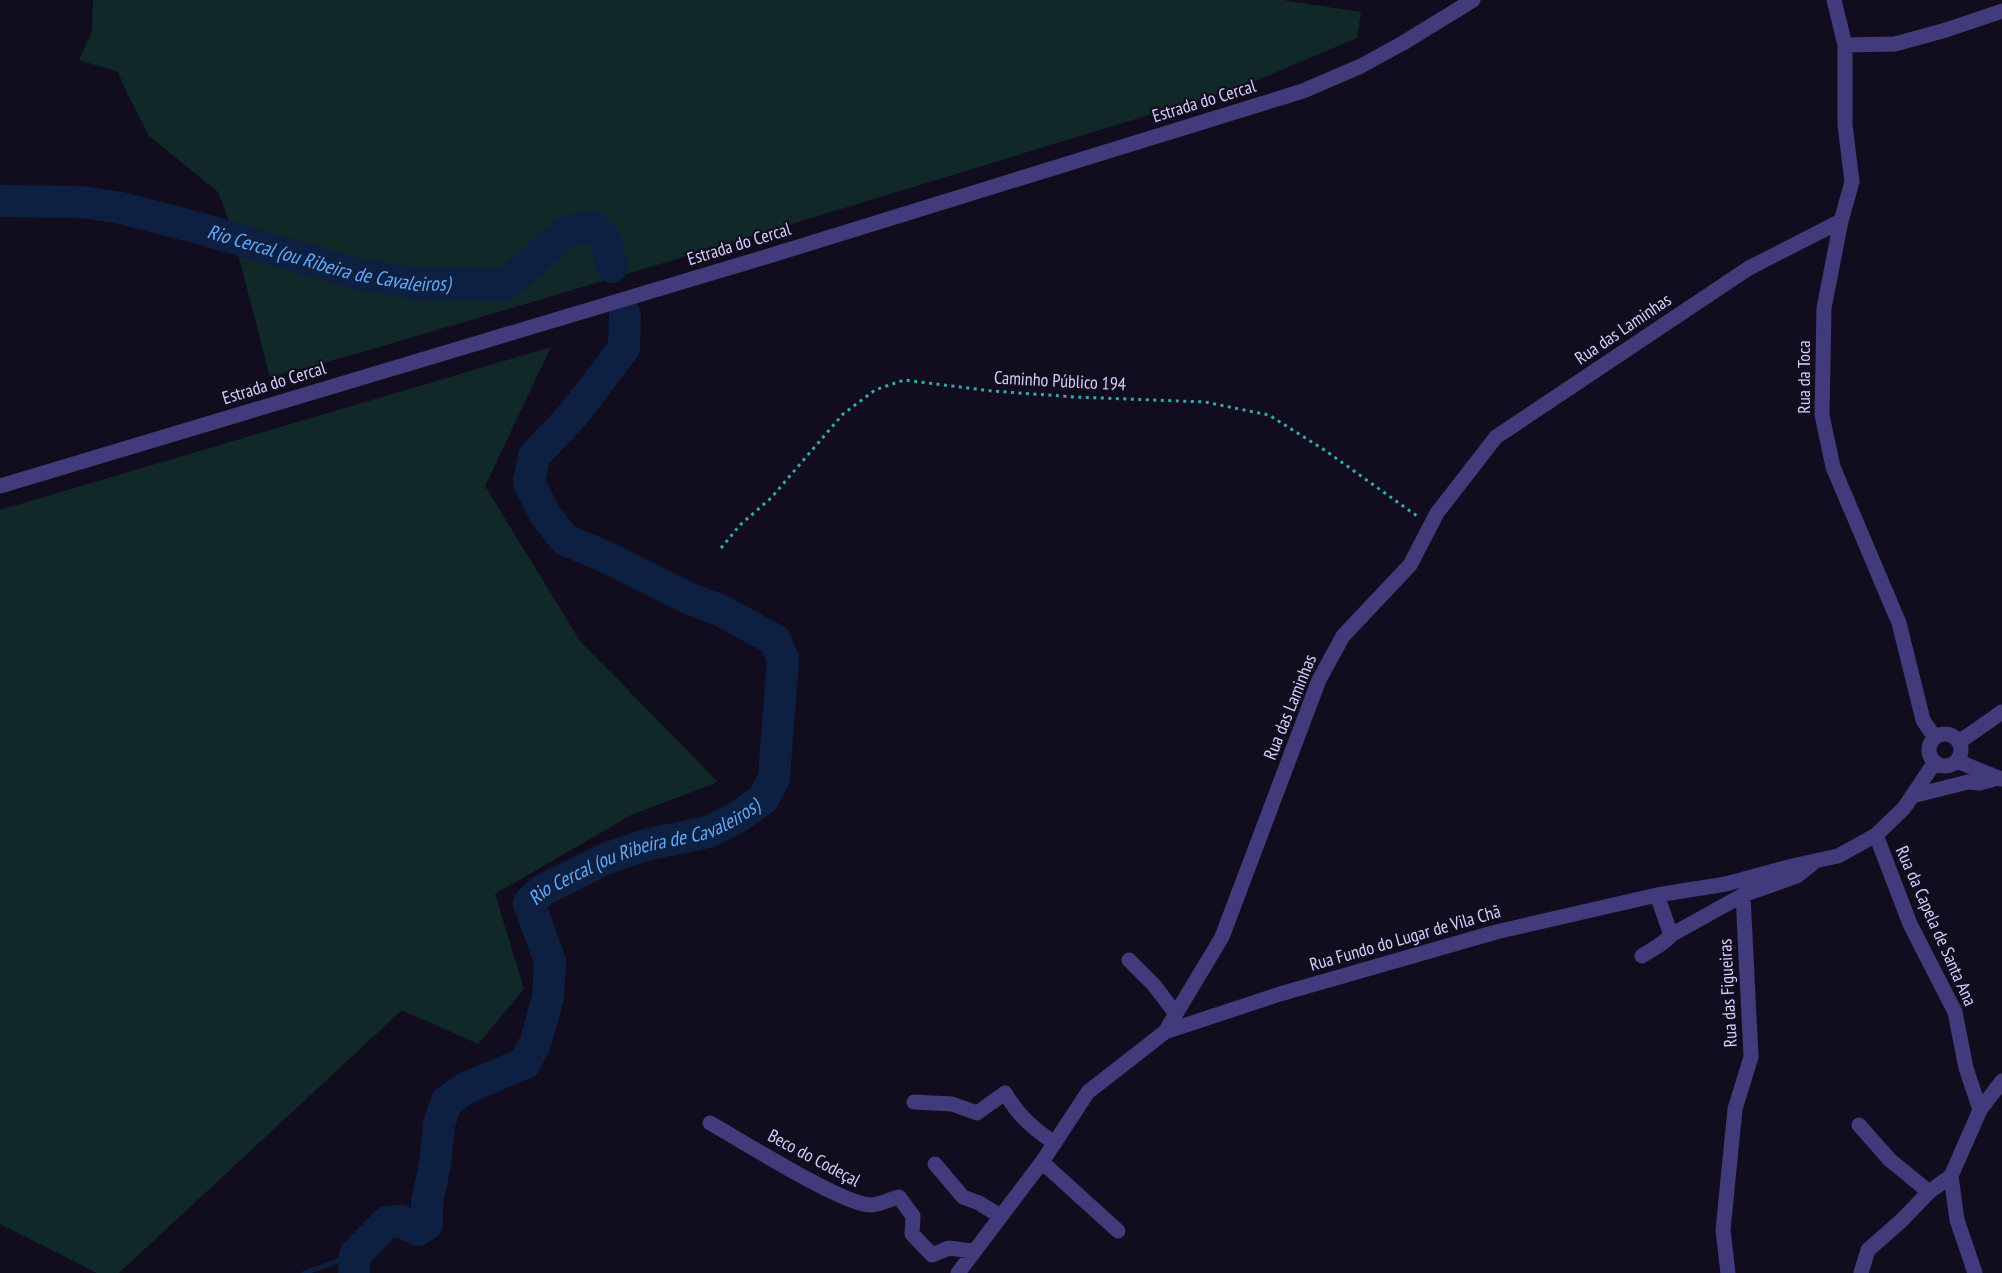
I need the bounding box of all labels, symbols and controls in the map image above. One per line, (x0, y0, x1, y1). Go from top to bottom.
street label: Estrada do Cercal (1149, 74, 1259, 127)
street label: Estrada do Cercal (684, 217, 794, 270)
water label: Rio Cercal (ou Ribeira de Cavaleiros) (204, 218, 453, 297)
street label: Rua das Laminhas (1570, 288, 1675, 369)
street label: Rua da Toca (1792, 340, 1815, 414)
street label: Estrada do Cercal (219, 356, 329, 409)
street label: Caminho Público 194 (993, 366, 1127, 395)
street label: Rua das Laminhas (1258, 651, 1321, 763)
water label: Rio Cercal (ou Ribeira de Cavaleiros) (522, 791, 766, 911)
street label: Rua da Capela de Santa Ana (1891, 842, 1982, 1009)
street label: Rua Fundo do Lugar de Vila Chã (1307, 899, 1503, 976)
street label: Rua das Figueiras (1713, 938, 1742, 1048)
street label: Beco do Codeçal (764, 1124, 865, 1192)

